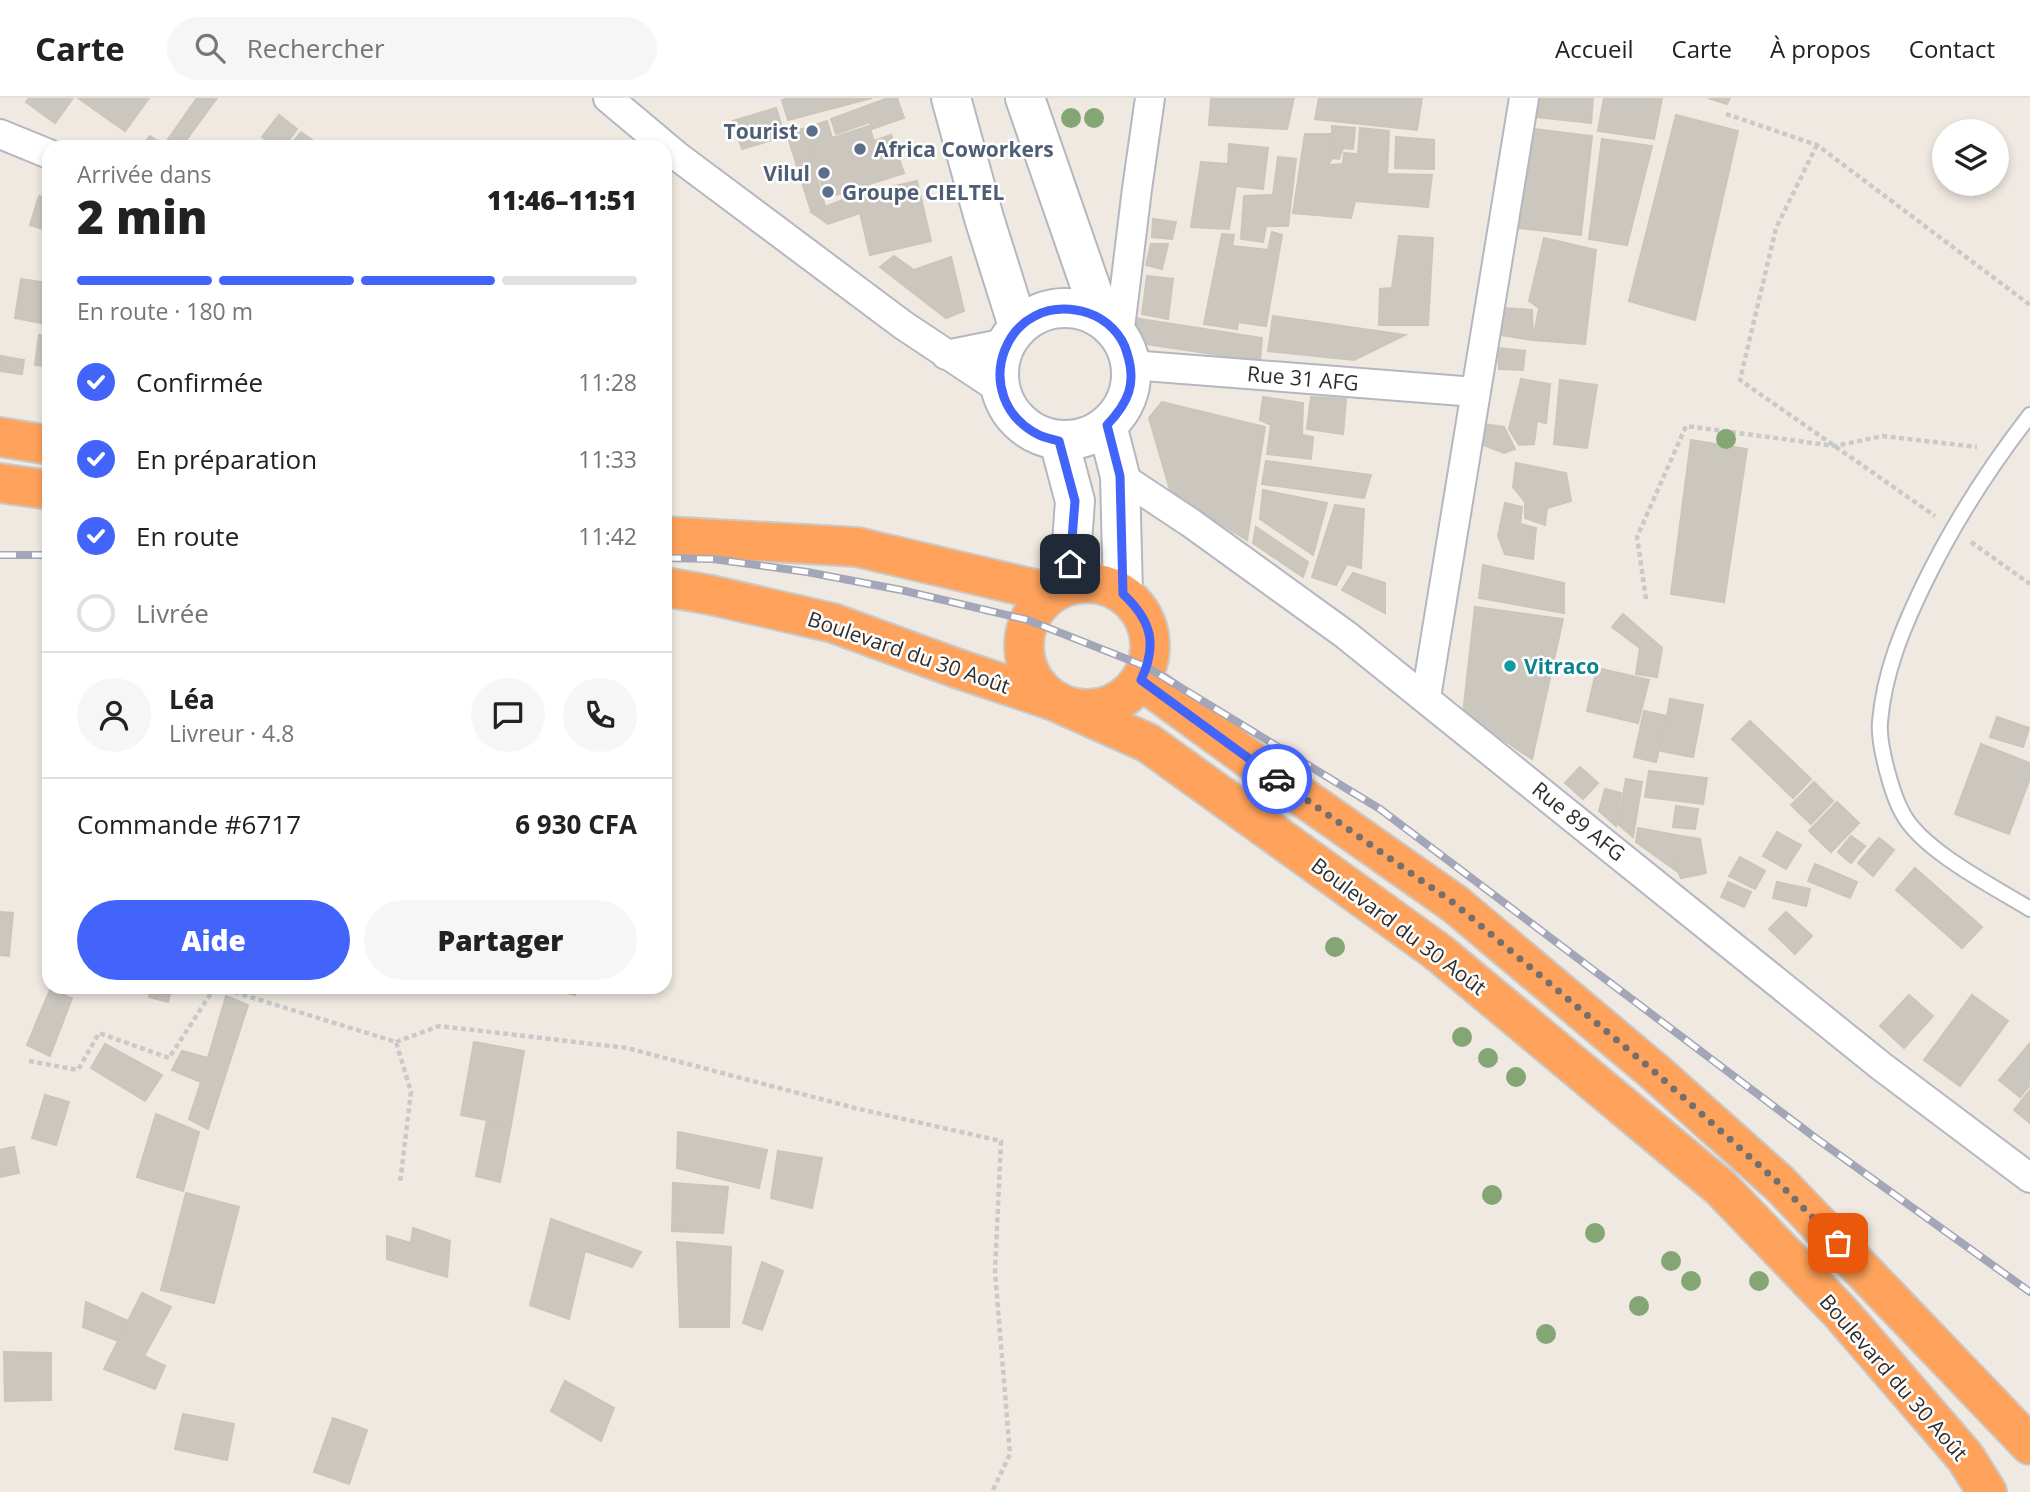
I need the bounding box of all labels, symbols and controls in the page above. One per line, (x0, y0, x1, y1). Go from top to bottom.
search box (167, 17, 657, 80)
text: Carte (35, 26, 125, 71)
icon: search (191, 29, 229, 67)
text: Rechercher (247, 30, 385, 66)
text: Accueil (1555, 32, 1634, 65)
text: Carte (1672, 32, 1732, 65)
text: À propos (1770, 32, 1871, 65)
text: Contact (1909, 32, 1995, 65)
place label: Tourist (724, 117, 798, 145)
map controls (1932, 119, 2009, 196)
button: layers (1932, 119, 2009, 196)
marker: Tourist (804, 123, 820, 139)
place label: Africa Coworkers (874, 135, 1054, 163)
marker: Africa Coworkers (852, 141, 868, 157)
text: Arrivée dans (77, 158, 211, 190)
place label: Vilul (763, 159, 810, 187)
marker: Vilul (816, 165, 832, 181)
place label: Groupe CIELTEL (842, 178, 1005, 206)
text: 11:46–11:51 (487, 182, 637, 218)
marker: Groupe CIELTEL (820, 184, 836, 200)
text: 2 min (77, 185, 208, 247)
text: En route · 180 m (77, 295, 253, 327)
street label: Rue 31 AFG (1246, 359, 1360, 397)
icon: check (77, 363, 115, 401)
text: Confirmée (136, 364, 263, 400)
text: 11:28 (578, 366, 637, 398)
icon: check (77, 440, 115, 478)
text: En préparation (136, 441, 317, 477)
text: 11:33 (578, 443, 637, 475)
icon: check (77, 517, 115, 555)
text: En route (136, 518, 239, 554)
text: 11:42 (578, 520, 637, 552)
pin (1040, 534, 1100, 594)
icon: home (1051, 545, 1089, 583)
text: Livrée (136, 595, 209, 631)
street label: Boulevard du 30 Août (804, 604, 1014, 700)
place label: Vitraco (1524, 652, 1599, 680)
marker: Vitraco (1502, 658, 1518, 674)
button: person (77, 678, 151, 752)
button: chat (471, 678, 545, 752)
button: phone (563, 678, 637, 752)
text: Léa (169, 681, 215, 717)
text: Livreur · 4.8 (169, 717, 294, 749)
courier (1242, 744, 1312, 814)
icon: car (1258, 760, 1296, 798)
street label: Rue 89 AFG (1527, 775, 1631, 867)
text: Commande #6717 (77, 806, 301, 842)
text: 6 930 CFA (515, 806, 637, 842)
street label: Boulevard du 30 Août (1306, 851, 1492, 1001)
button: Aide (77, 900, 350, 980)
button: Partager (364, 900, 637, 980)
pin (1808, 1213, 1868, 1273)
icon: bag (1819, 1224, 1857, 1262)
street label: Boulevard du 30 Août (1814, 1288, 1974, 1466)

